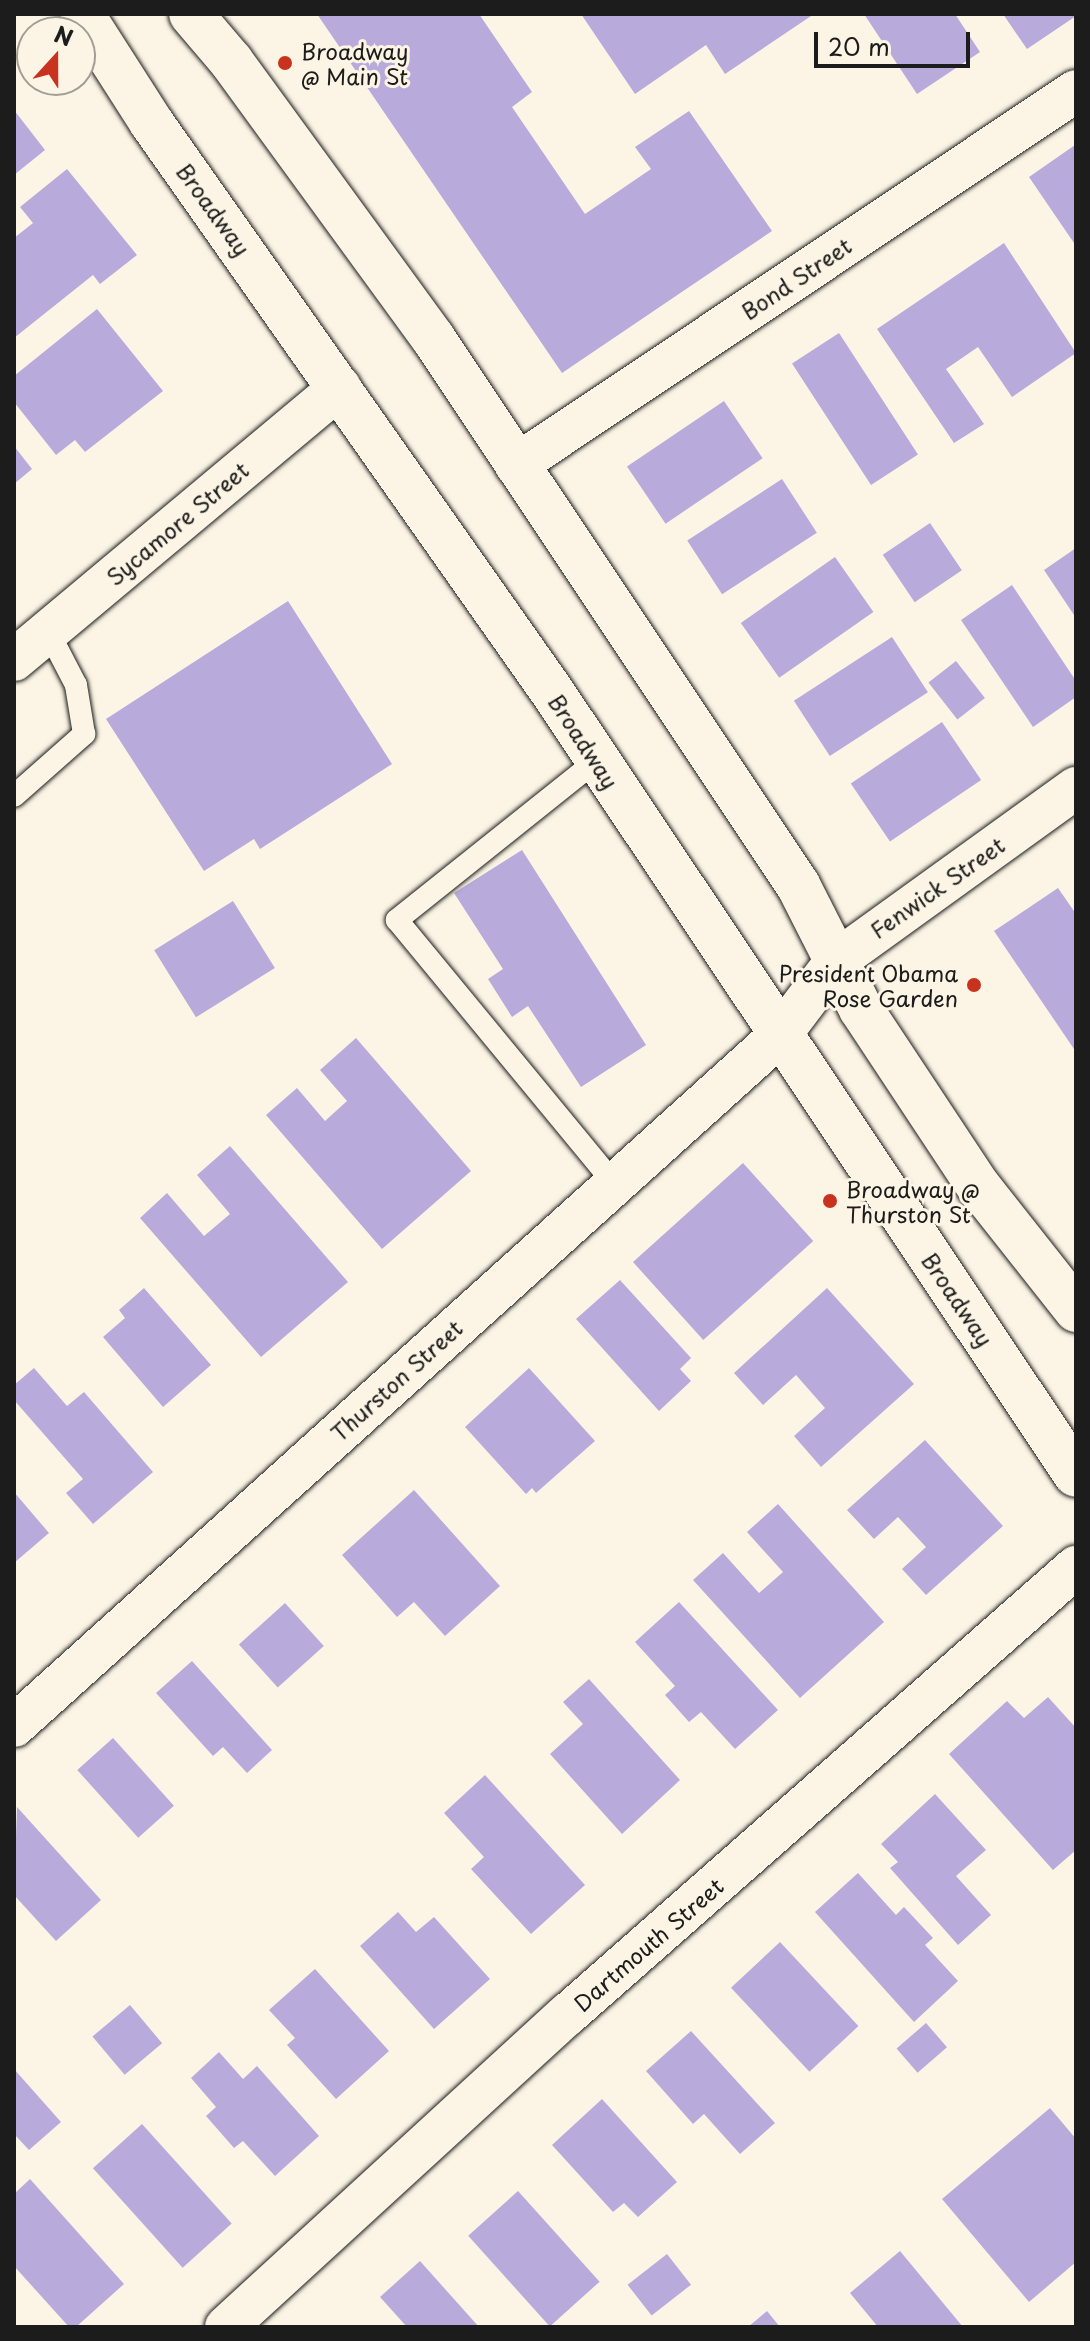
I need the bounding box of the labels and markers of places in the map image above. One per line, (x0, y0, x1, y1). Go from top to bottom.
place label: Broadway @ Main St (301, 37, 409, 88)
marker: Broadway @ Main St (276, 54, 294, 72)
place label: President Obama Rose Garden (776, 959, 958, 1010)
marker: President Obama Rose Garden (965, 976, 983, 994)
place label: Broadway @ Thurston St (846, 1175, 979, 1226)
marker: Broadway @ Thurston St (821, 1192, 839, 1210)

